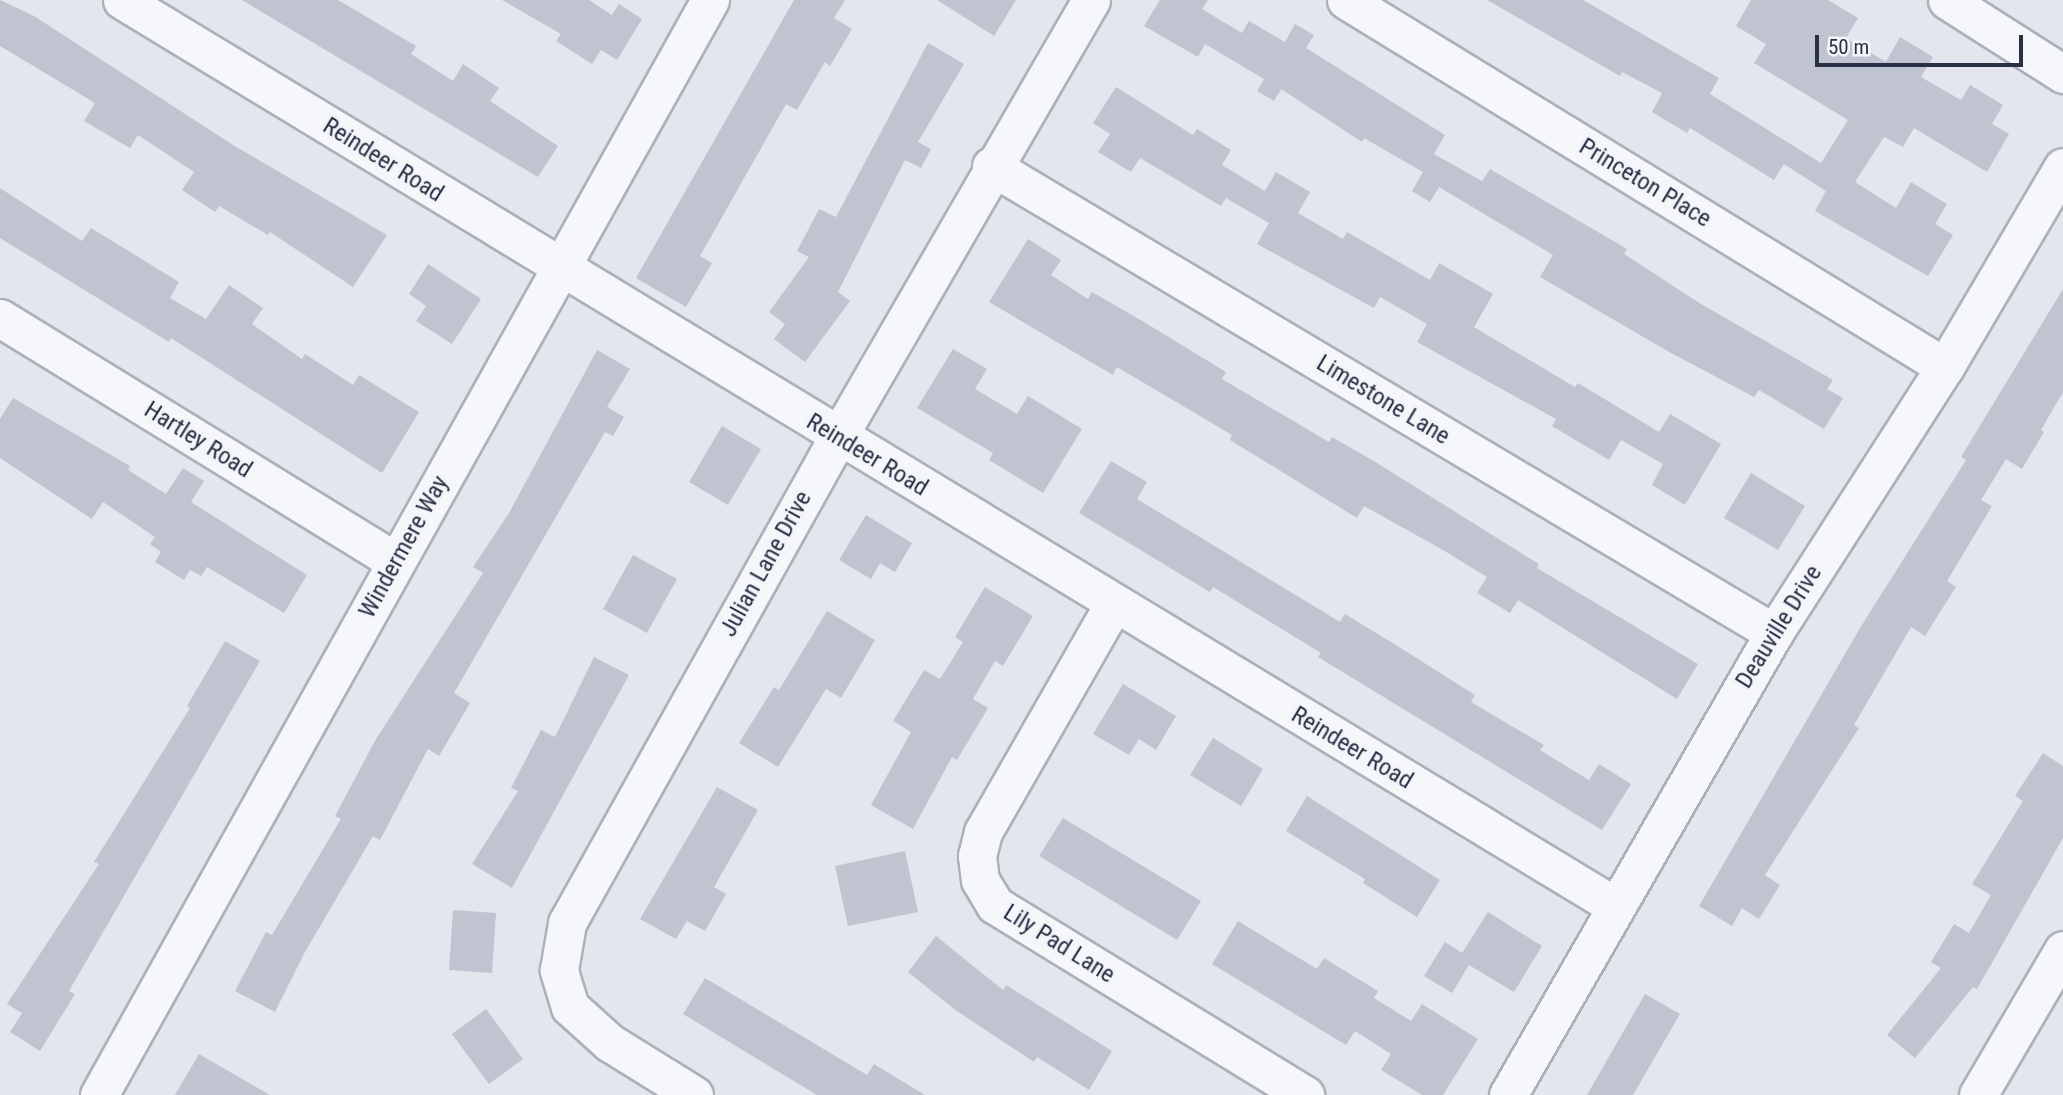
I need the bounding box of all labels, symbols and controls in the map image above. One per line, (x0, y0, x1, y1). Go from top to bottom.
scale bar (1818, 21, 2026, 65)
text: 50 m (1828, 35, 1869, 59)
street label: Reindeer Road (317, 112, 449, 208)
street label: Princeton Place (1574, 132, 1716, 234)
street label: Limestone Lane (1311, 349, 1455, 451)
street label: Hartley Road (139, 396, 257, 484)
street label: Reindeer Road (801, 407, 933, 503)
street label: Windermere Way (353, 471, 455, 623)
street label: Julian Lane Drive (714, 486, 818, 642)
street label: Deauville Drive (1730, 560, 1828, 694)
street label: Reindeer Road (1286, 700, 1418, 796)
street label: Lily Pad Lane (998, 898, 1120, 990)

